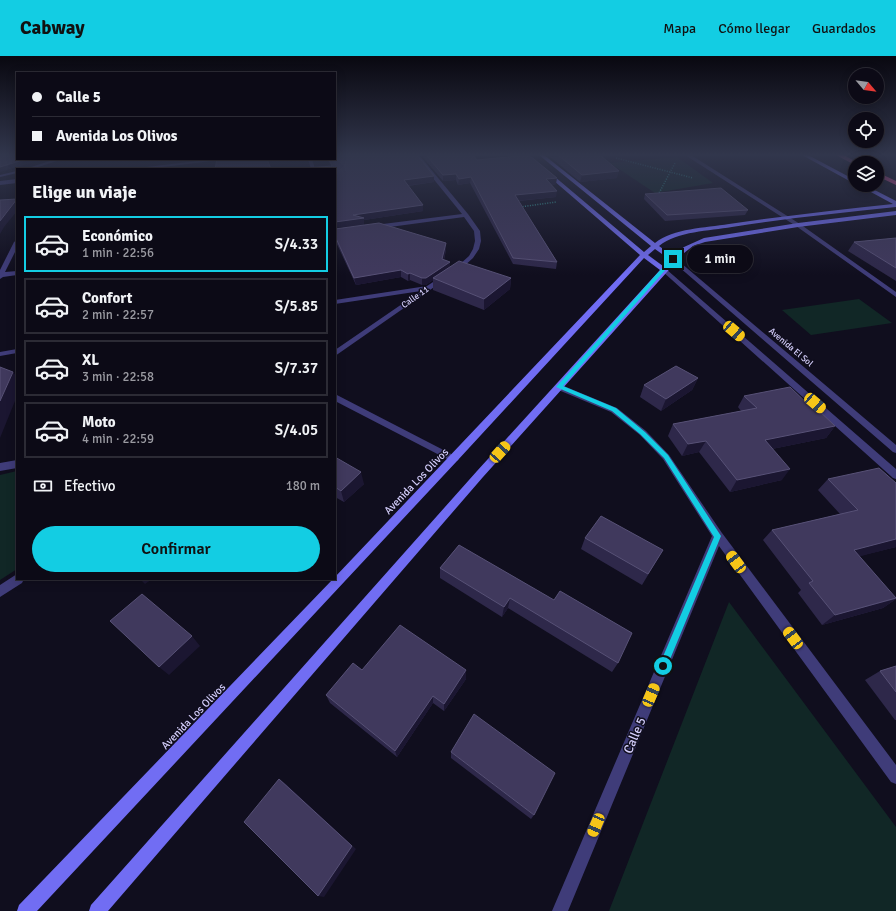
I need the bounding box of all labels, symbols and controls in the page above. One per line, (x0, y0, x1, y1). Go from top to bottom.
text: Cabway (20, 16, 85, 40)
text: Mapa (663, 20, 696, 37)
text: Cómo llegar (718, 20, 790, 37)
text: Guardados (812, 20, 876, 37)
north arrow (848, 68, 884, 104)
map controls (848, 68, 884, 192)
text: Calle 5 (56, 88, 101, 106)
button: locate (848, 112, 884, 148)
text: Avenida Los Olivos (56, 127, 177, 145)
button: layers (848, 156, 884, 192)
text: Elige un viaje (32, 181, 137, 203)
icon: car (34, 226, 70, 262)
text: Económico (82, 227, 153, 245)
text: S/4.33 (275, 235, 318, 253)
text: 1 min · 22:56 (82, 245, 154, 261)
callout: 1 min (687, 245, 753, 273)
route end (664, 250, 682, 268)
text: 1 min (704, 251, 736, 267)
street label: Calle 11 (399, 284, 431, 311)
icon: car (34, 288, 70, 324)
text: Confort (82, 289, 132, 307)
text: S/5.85 (275, 297, 318, 315)
text: 2 min · 22:57 (82, 307, 154, 323)
car (721, 319, 747, 343)
street label: Avenida El Sol (766, 326, 815, 369)
icon: car (34, 350, 70, 386)
text: XL (82, 351, 99, 369)
text: S/7.37 (275, 359, 318, 377)
text: 3 min · 22:58 (82, 369, 154, 385)
car (802, 391, 828, 415)
icon: car (34, 412, 70, 448)
text: Moto (82, 413, 116, 431)
text: S/4.05 (275, 421, 318, 439)
text: 4 min · 22:59 (82, 431, 154, 447)
car (488, 439, 512, 465)
street label: Avenida Los Olivos (382, 445, 451, 517)
icon: cash (32, 475, 54, 497)
text: Efectivo (64, 477, 116, 495)
text: 180 m (286, 478, 320, 494)
button: Confirmar (32, 526, 320, 572)
car (724, 549, 748, 575)
car (781, 625, 805, 651)
route start (654, 657, 672, 675)
street label: Avenida Los Olivos (159, 680, 228, 752)
car (641, 682, 661, 708)
street label: Calle 5 (620, 715, 650, 756)
car (586, 812, 606, 838)

